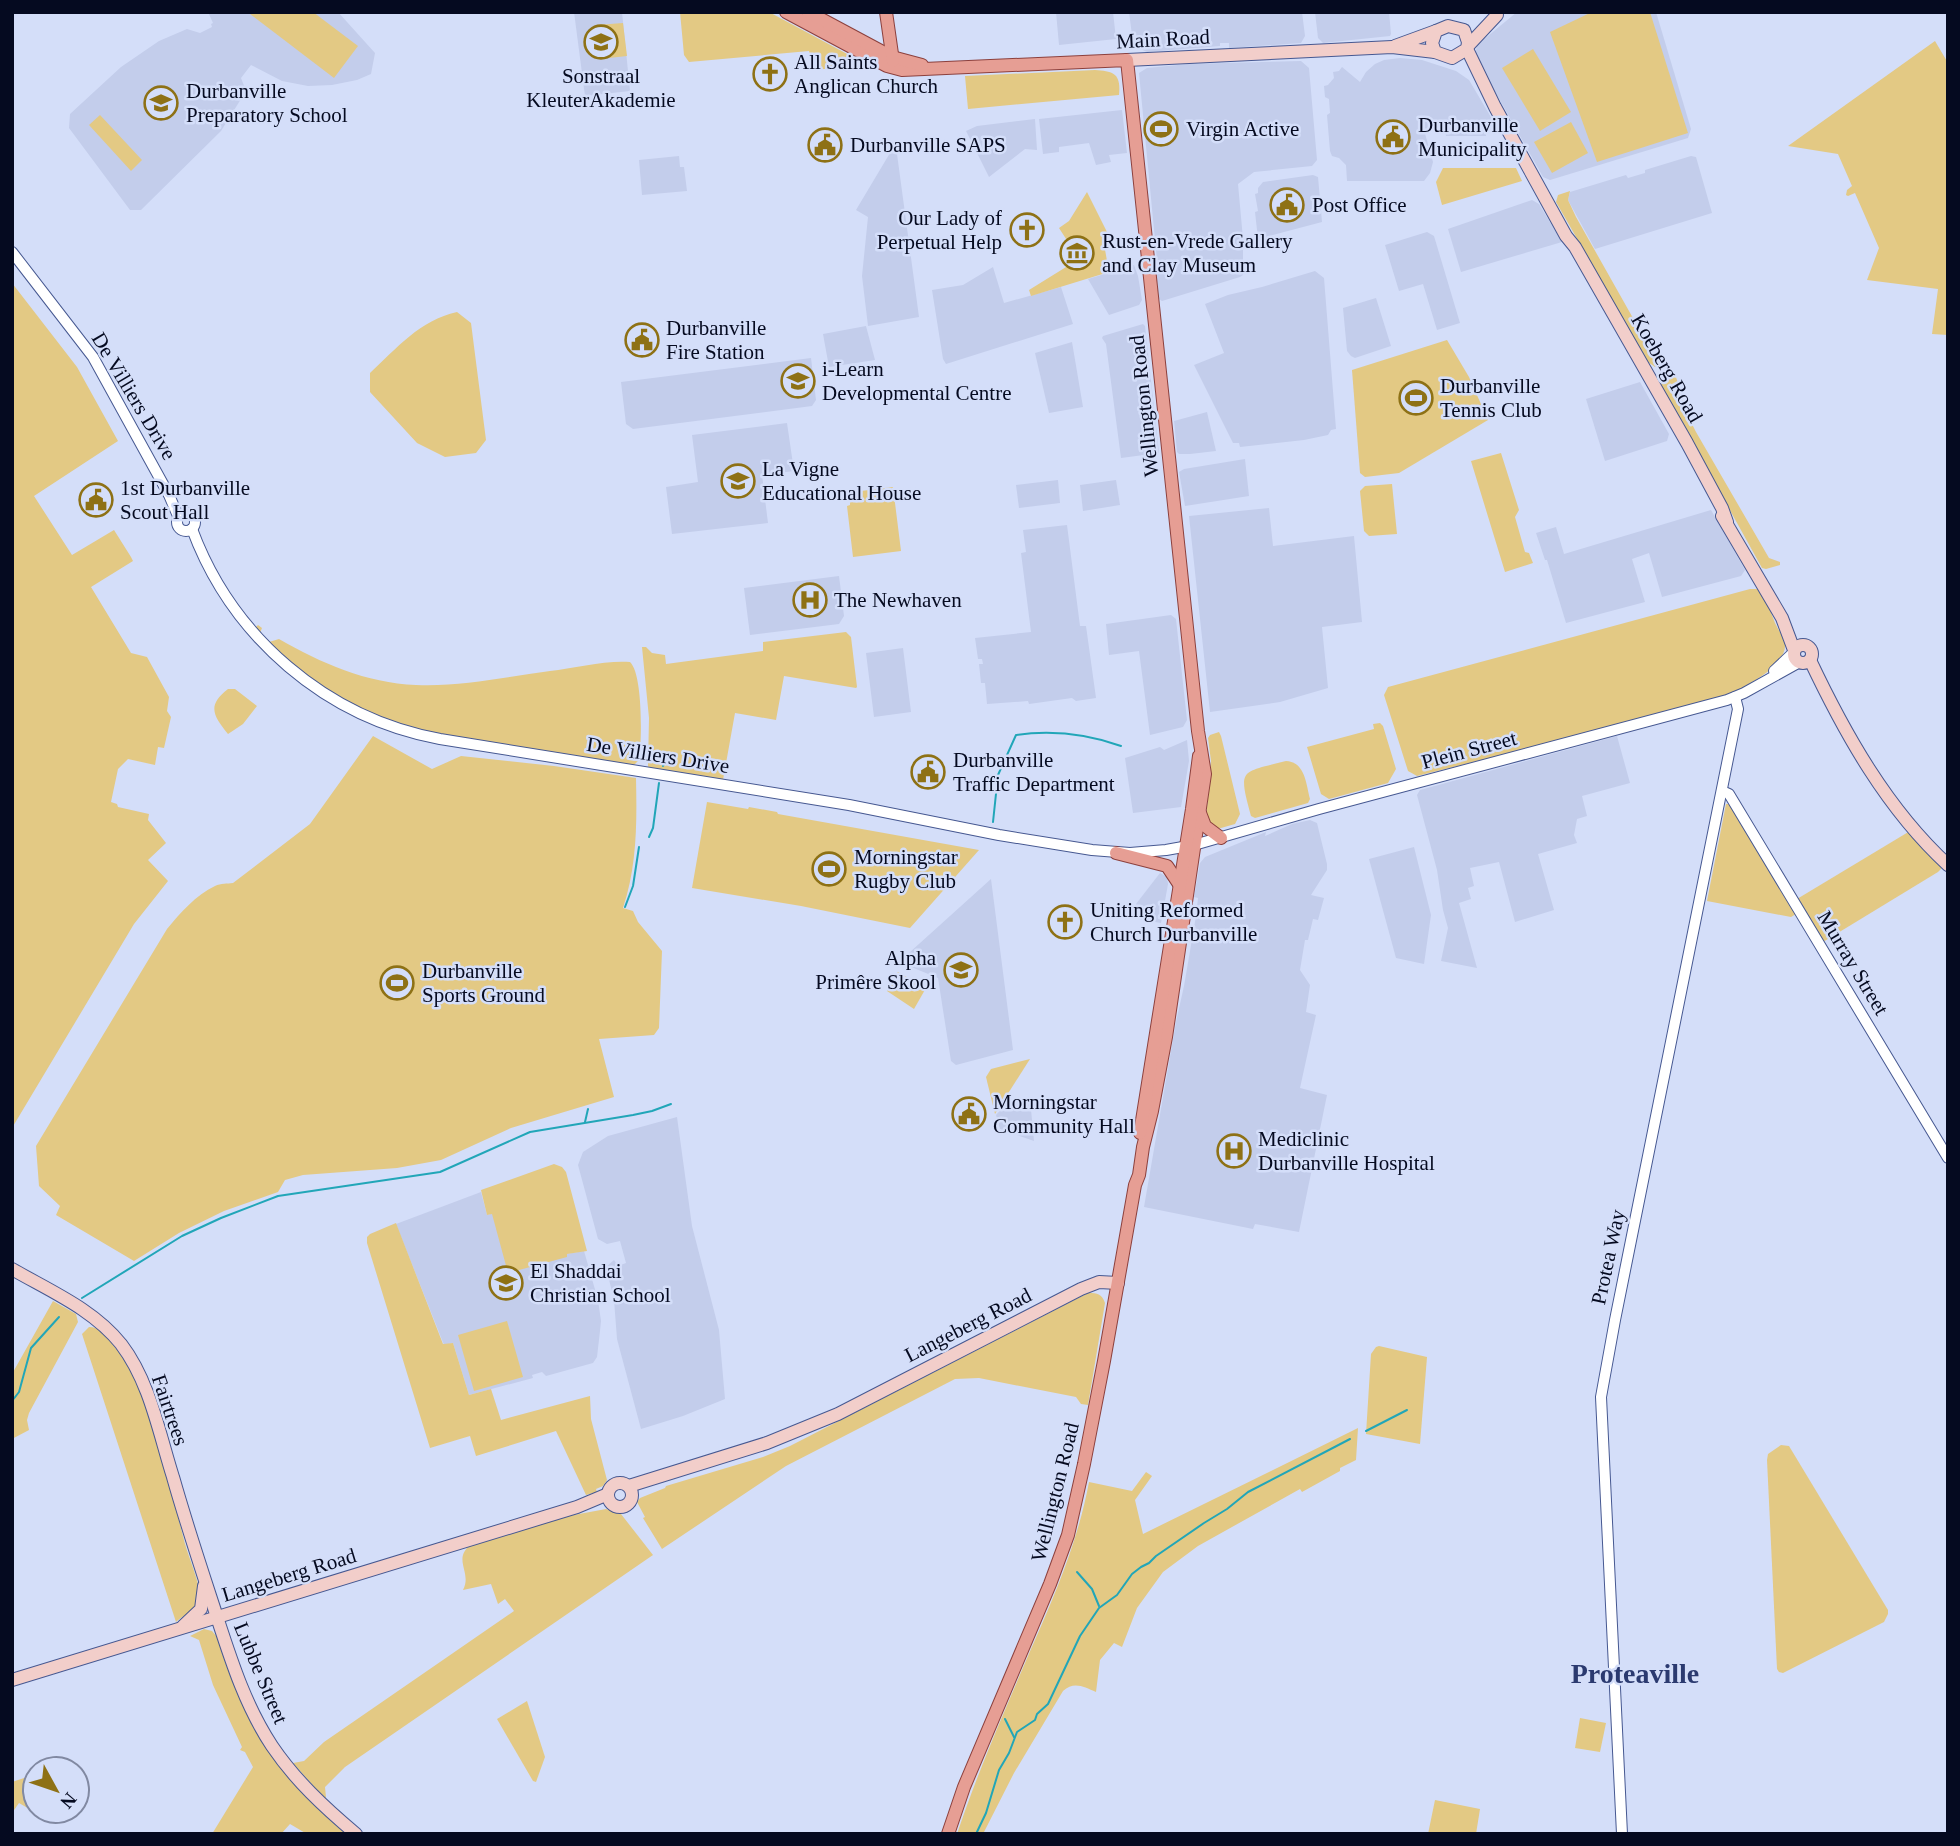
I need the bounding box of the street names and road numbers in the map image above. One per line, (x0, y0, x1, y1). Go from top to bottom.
street label: Main Road (1115, 25, 1211, 53)
street label: Koeberg Road (1626, 309, 1708, 427)
street label: De Villiers Drive (87, 328, 181, 464)
street label: Wellington Road (1125, 333, 1163, 478)
street label: Plein Street (1419, 726, 1519, 774)
street label: De Villiers Drive (585, 732, 731, 778)
street label: Murray Street (1813, 907, 1894, 1020)
street label: Protea Way (1586, 1207, 1630, 1307)
street label: Langeberg Road (901, 1283, 1036, 1367)
street label: Fairtrees (147, 1371, 193, 1449)
street label: Wellington Road (1026, 1420, 1084, 1564)
street label: Langeberg Road (219, 1543, 359, 1607)
street label: Lubbe Street (229, 1619, 293, 1727)

